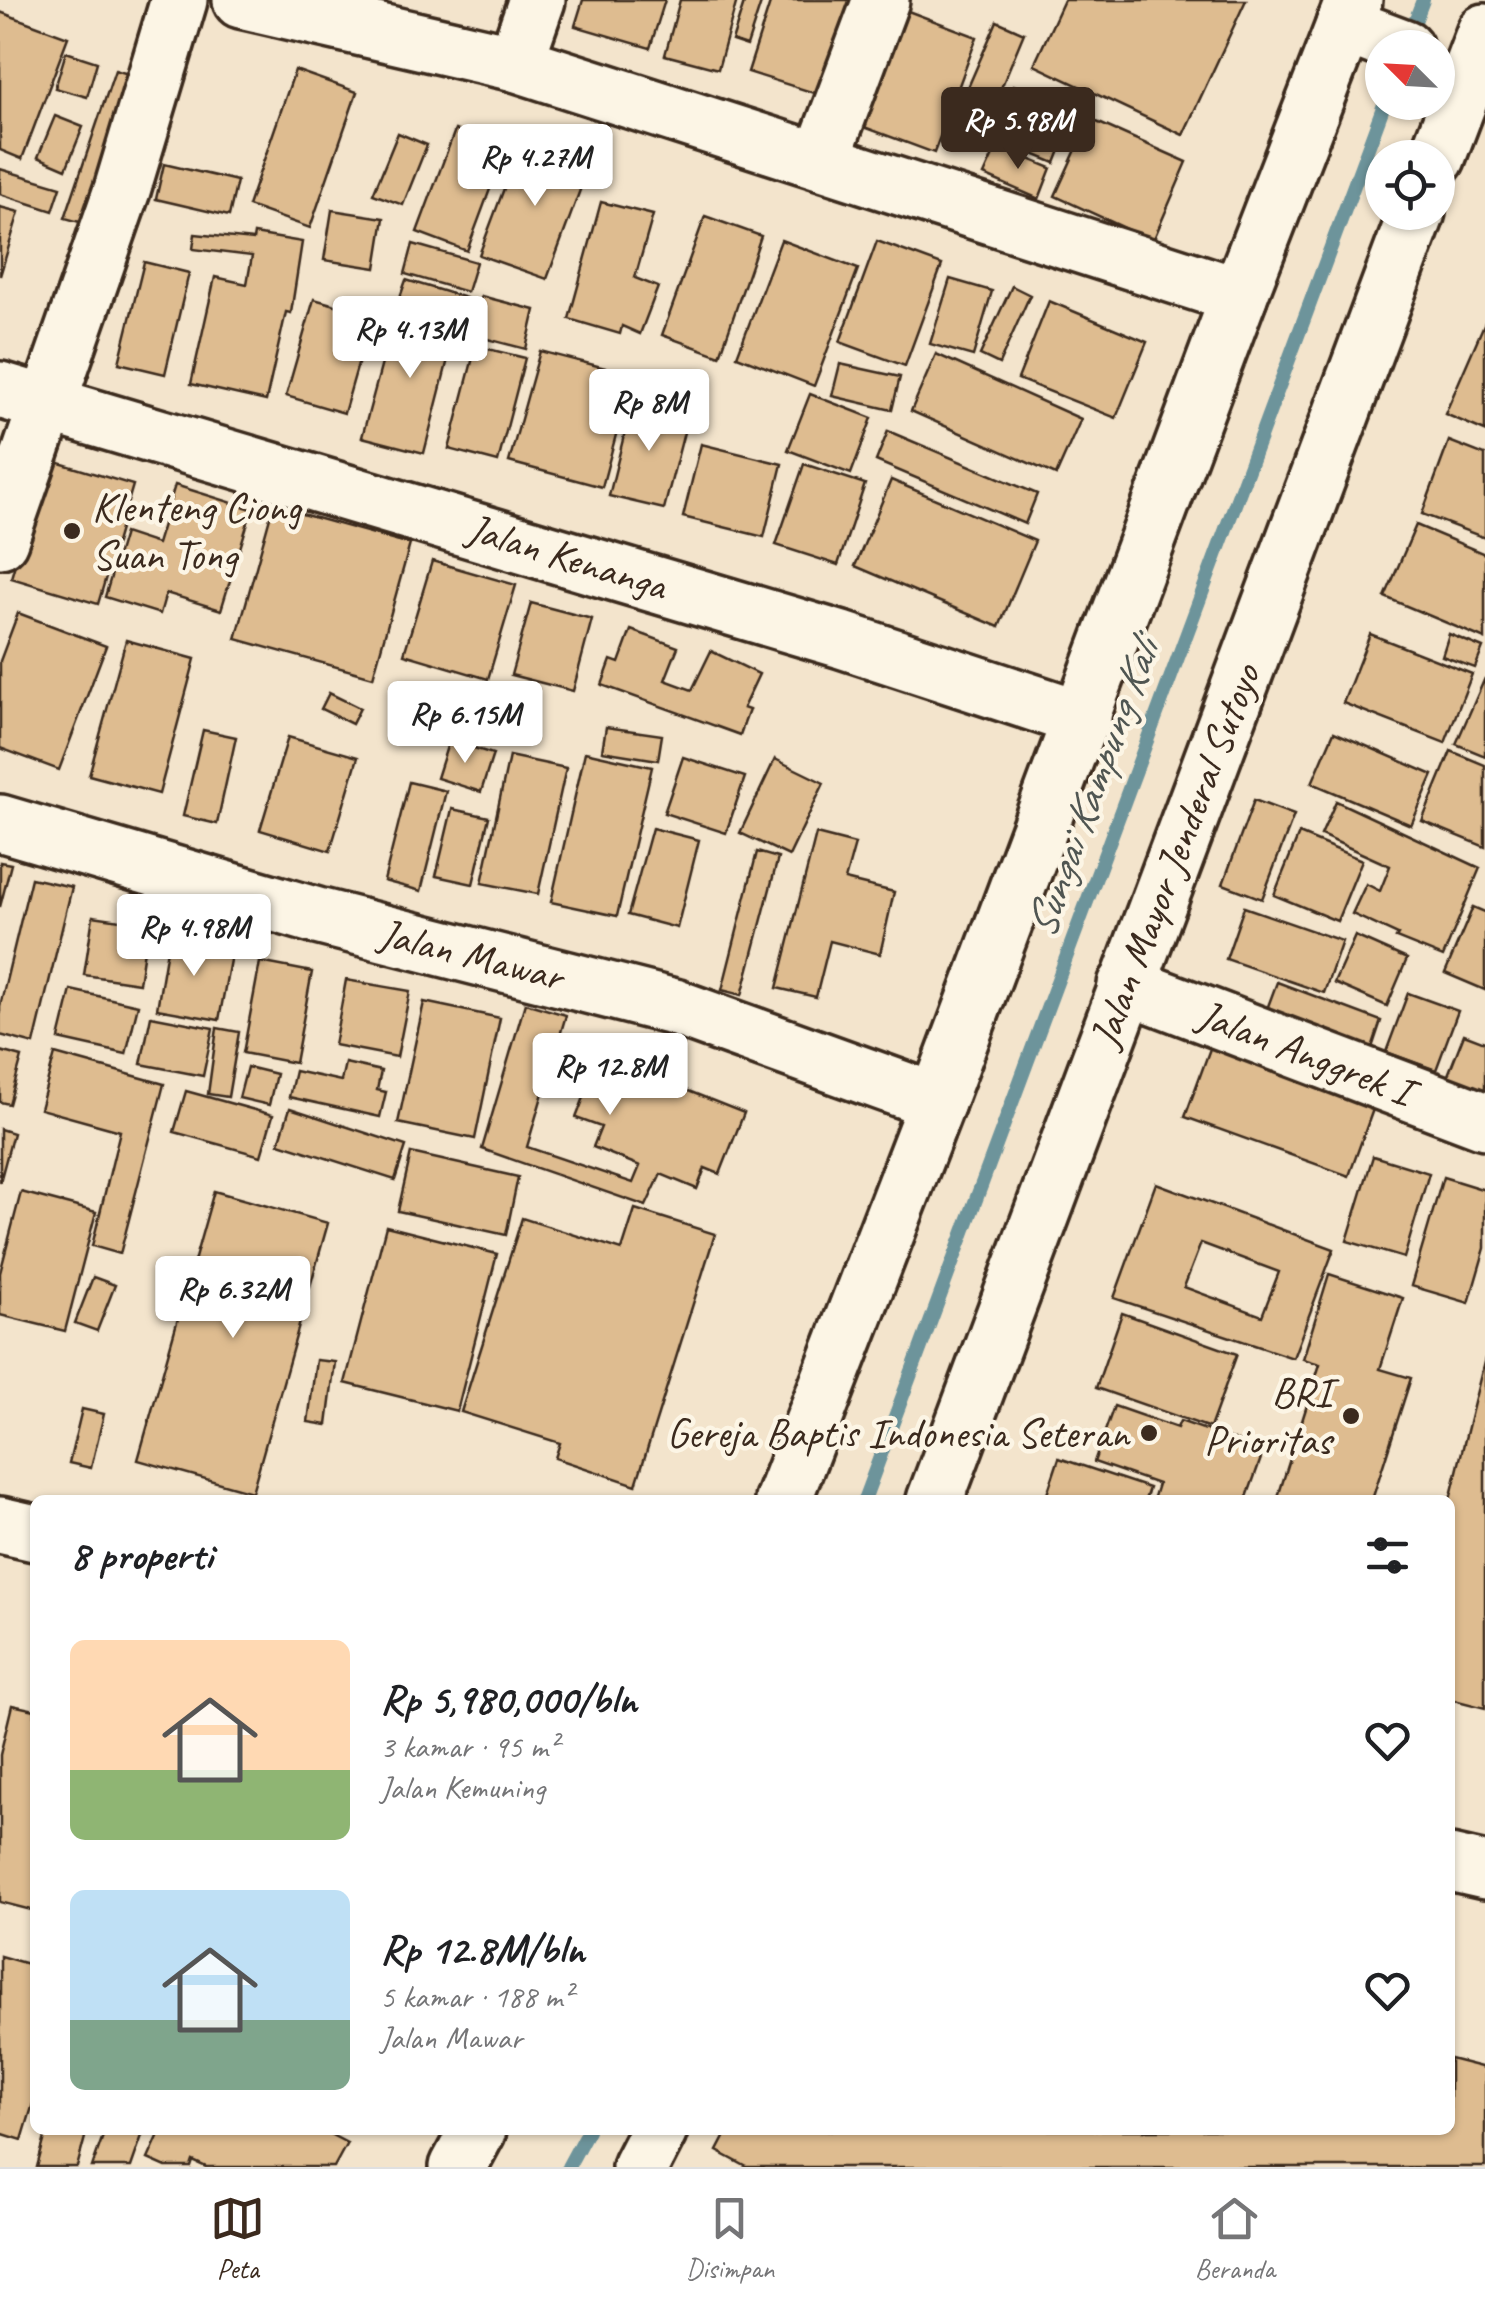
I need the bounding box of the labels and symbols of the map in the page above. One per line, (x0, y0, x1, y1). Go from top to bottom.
north arrow (1365, 30, 1455, 120)
pin: Rp 5.98M (915, 87, 1121, 172)
pin: Rp 4.27M (432, 124, 638, 209)
pin: Rp 4.13M (307, 296, 513, 381)
pin: Rp 8M (579, 369, 719, 454)
place label: Klenteng Ciong Suan Tong (92, 481, 303, 582)
street label: Jalan Kenanga (459, 501, 676, 613)
marker: Klenteng Ciong Suan Tong (61, 520, 83, 542)
water label: Sungai Kampung Kali (1012, 622, 1176, 946)
street label: Jalan Mayor Jenderal Sutoyo (1077, 655, 1273, 1057)
pin: Rp 6.15M (362, 681, 568, 766)
pin: Rp 4.98M (91, 894, 297, 979)
street label: Jalan Mawar (372, 906, 572, 1004)
street label: Jalan Anggrek I (1189, 987, 1428, 1121)
pin: Rp 12.8M (507, 1033, 713, 1118)
pin: Rp 6.32M (130, 1256, 336, 1341)
place label: BRI Prioritas (1204, 1366, 1340, 1467)
marker: BRI Prioritas (1340, 1405, 1362, 1427)
place label: Gereja Baptis Indonesia Seteran (667, 1407, 1131, 1460)
marker: Gereja Baptis Indonesia Seteran (1138, 1422, 1160, 1444)

